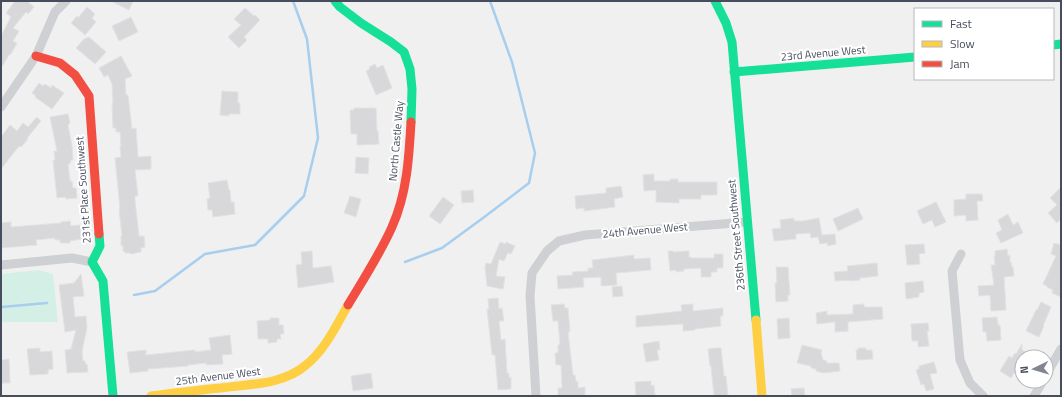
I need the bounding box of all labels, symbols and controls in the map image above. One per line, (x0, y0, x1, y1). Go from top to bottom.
legend (914, 8, 1054, 80)
text: Fast (950, 14, 973, 33)
text: Slow (950, 34, 975, 53)
street label: 23rd Avenue West (780, 41, 866, 65)
text: Jam (950, 54, 970, 73)
street label: North Castle Way (385, 100, 408, 182)
street label: 231st Place Southwest (71, 136, 95, 244)
street label: 236th Street Southwest (723, 179, 749, 291)
street label: 24th Avenue West (602, 218, 688, 242)
north arrow (1014, 349, 1054, 389)
street label: 25th Avenue West (175, 363, 261, 389)
text: N (1016, 365, 1032, 374)

